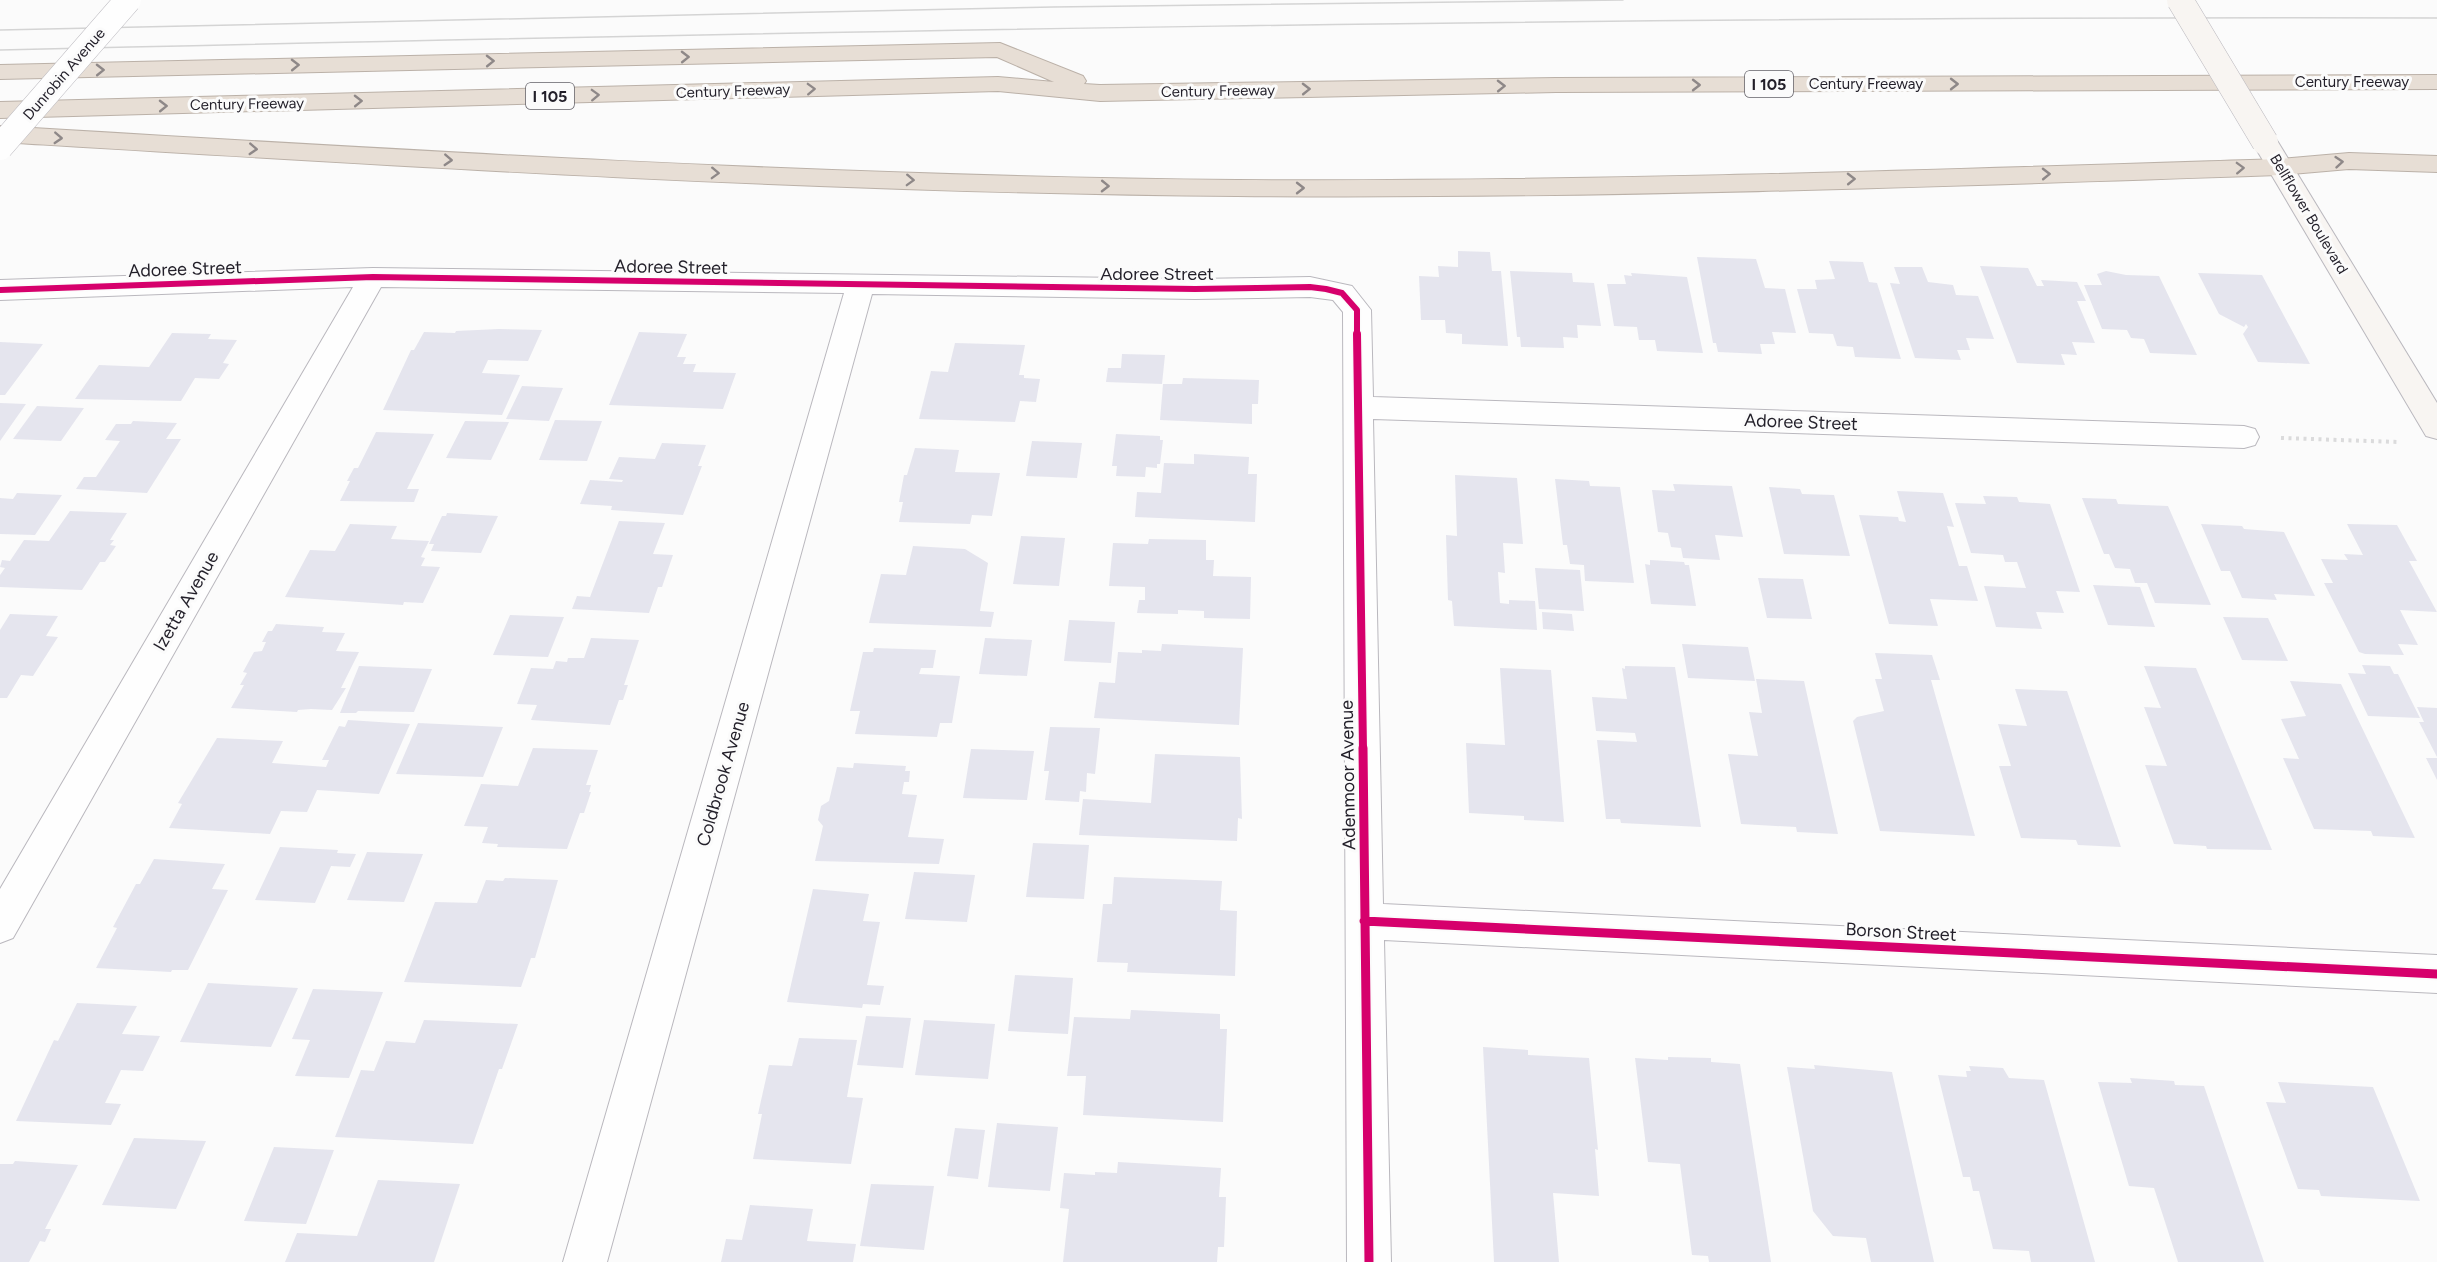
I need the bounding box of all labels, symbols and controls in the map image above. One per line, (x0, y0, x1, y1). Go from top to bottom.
street label: Dunrobin Avenue (19, 24, 109, 124)
one-way arrow (681, 50, 690, 63)
one-way arrow (486, 55, 495, 67)
one-way arrow (291, 59, 300, 72)
one-way arrow (96, 64, 105, 76)
road number: I 105 (1745, 71, 1793, 97)
street label: Century Freeway (2295, 73, 2409, 91)
street label: Century Freeway (1809, 75, 1923, 93)
one-way arrow (1949, 78, 1958, 90)
one-way arrow (1691, 79, 1700, 91)
street label: Century Freeway (676, 80, 791, 102)
one-way arrow (1496, 80, 1505, 92)
street label: Century Freeway (1161, 81, 1275, 101)
road number: I 105 (526, 83, 574, 109)
one-way arrow (807, 83, 816, 95)
one-way arrow (1301, 83, 1310, 96)
one-way arrow (591, 88, 600, 101)
street label: Century Freeway (190, 94, 304, 114)
one-way arrow (354, 94, 363, 107)
one-way arrow (159, 100, 168, 112)
one-way arrow (54, 131, 63, 144)
one-way arrow (249, 143, 258, 156)
street label: Bellflower Boulevard (2266, 151, 2352, 277)
one-way arrow (443, 154, 452, 167)
one-way arrow (2334, 156, 2343, 169)
one-way arrow (2236, 162, 2245, 175)
one-way arrow (710, 167, 719, 179)
one-way arrow (2041, 168, 2050, 180)
one-way arrow (905, 173, 914, 186)
one-way arrow (1846, 173, 1855, 185)
one-way arrow (1100, 180, 1109, 192)
one-way arrow (1295, 182, 1304, 194)
street label: Adoree Street (614, 255, 728, 279)
street label: Adoree Street (128, 256, 242, 282)
street label: Adoree Street (1100, 263, 1214, 285)
street label: Adoree Street (1744, 409, 1858, 435)
street label: Izetta Avenue (149, 547, 224, 655)
street label: Coldbrook Avenue (692, 699, 754, 849)
street label: Adenmoor Avenue (1336, 700, 1360, 850)
street label: Borson Street (1845, 918, 1957, 946)

